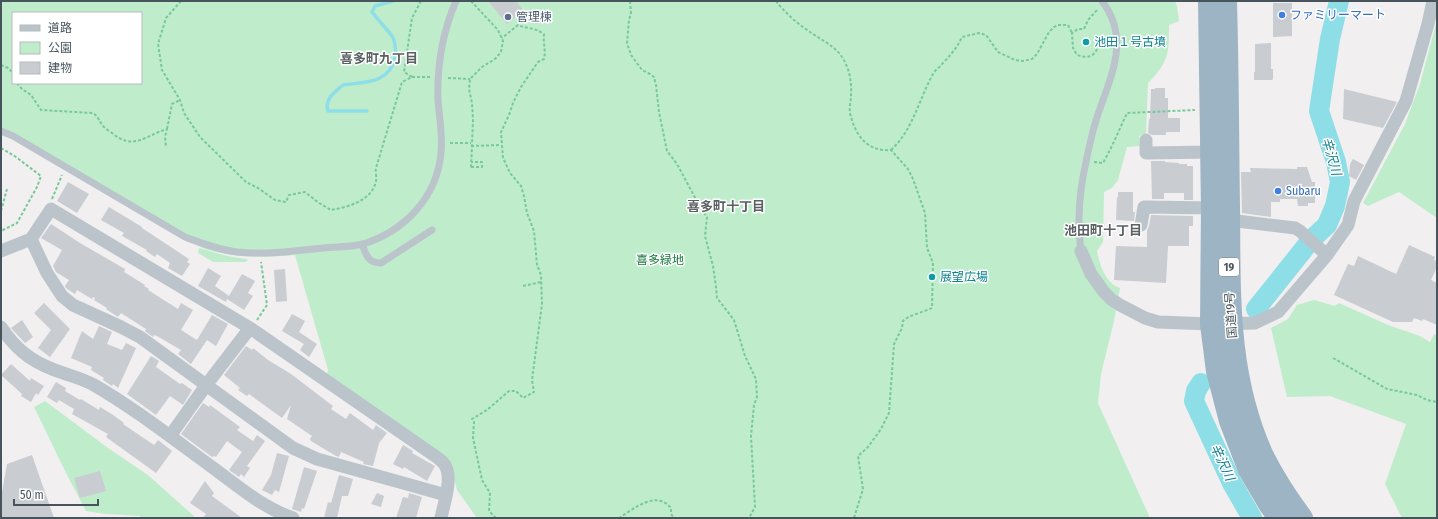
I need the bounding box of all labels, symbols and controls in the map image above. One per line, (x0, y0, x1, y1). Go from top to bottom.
place label: ファミリーマート (1290, 8, 1386, 22)
place label: 管理棟 (516, 10, 552, 24)
marker: ファミリーマート (1277, 10, 1287, 20)
legend (12, 12, 142, 84)
marker: 管理棟 (503, 12, 513, 22)
text: 道路 (48, 21, 72, 35)
place label: 池田１号古墳 (1094, 35, 1166, 49)
marker: 池田１号古墳 (1081, 37, 1091, 47)
text: 公園 (48, 41, 72, 55)
district label: 喜多町九丁目 (340, 51, 418, 66)
text: 建物 (48, 61, 72, 75)
water label: 辛沢川 (1319, 135, 1345, 179)
place label: Subaru (1286, 184, 1321, 198)
marker: Subaru (1273, 186, 1283, 196)
district label: 喜多町十丁目 (687, 199, 765, 214)
district label: 池田町十丁目 (1064, 223, 1142, 238)
park label: 喜多緑地 (636, 253, 684, 267)
road number: 19 (1219, 258, 1239, 276)
place label: 展望広場 (940, 270, 988, 284)
marker: 展望広場 (927, 272, 937, 282)
street label: 国道19号 (1222, 291, 1240, 339)
water label: 辛沢川 (1208, 441, 1238, 485)
scale bar (14, 481, 98, 507)
text: 50 m (20, 488, 44, 502)

